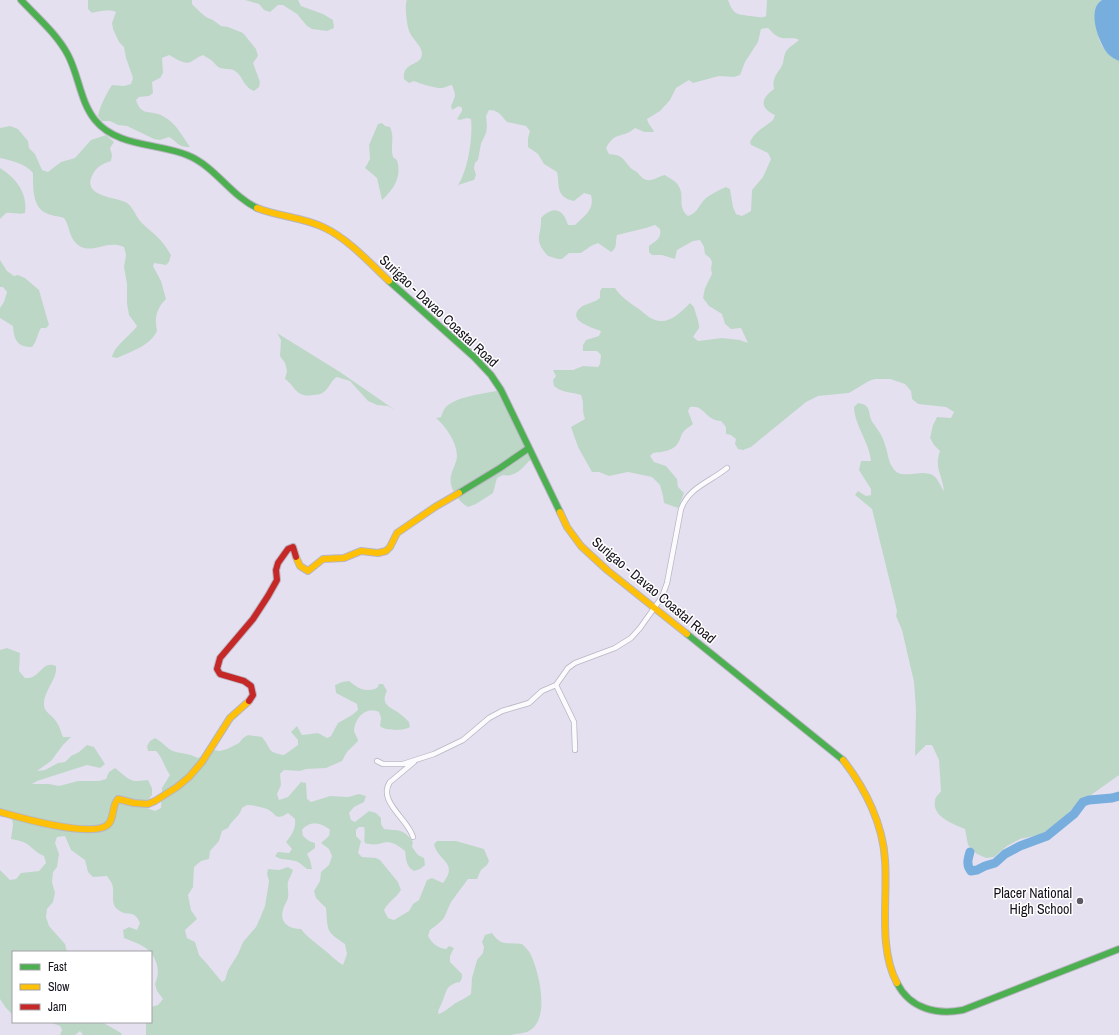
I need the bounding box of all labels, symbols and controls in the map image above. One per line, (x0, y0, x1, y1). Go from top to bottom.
street label: Surigao - Davao Coastal Road (376, 251, 502, 371)
street label: Surigao - Davao Coastal Road (588, 533, 720, 647)
place label: Placer National High School (994, 884, 1072, 918)
marker: Placer National High School (1075, 896, 1085, 906)
legend (12, 951, 152, 1023)
text: Fast (48, 959, 67, 975)
text: Slow (48, 979, 70, 995)
text: Jam (48, 999, 67, 1015)

